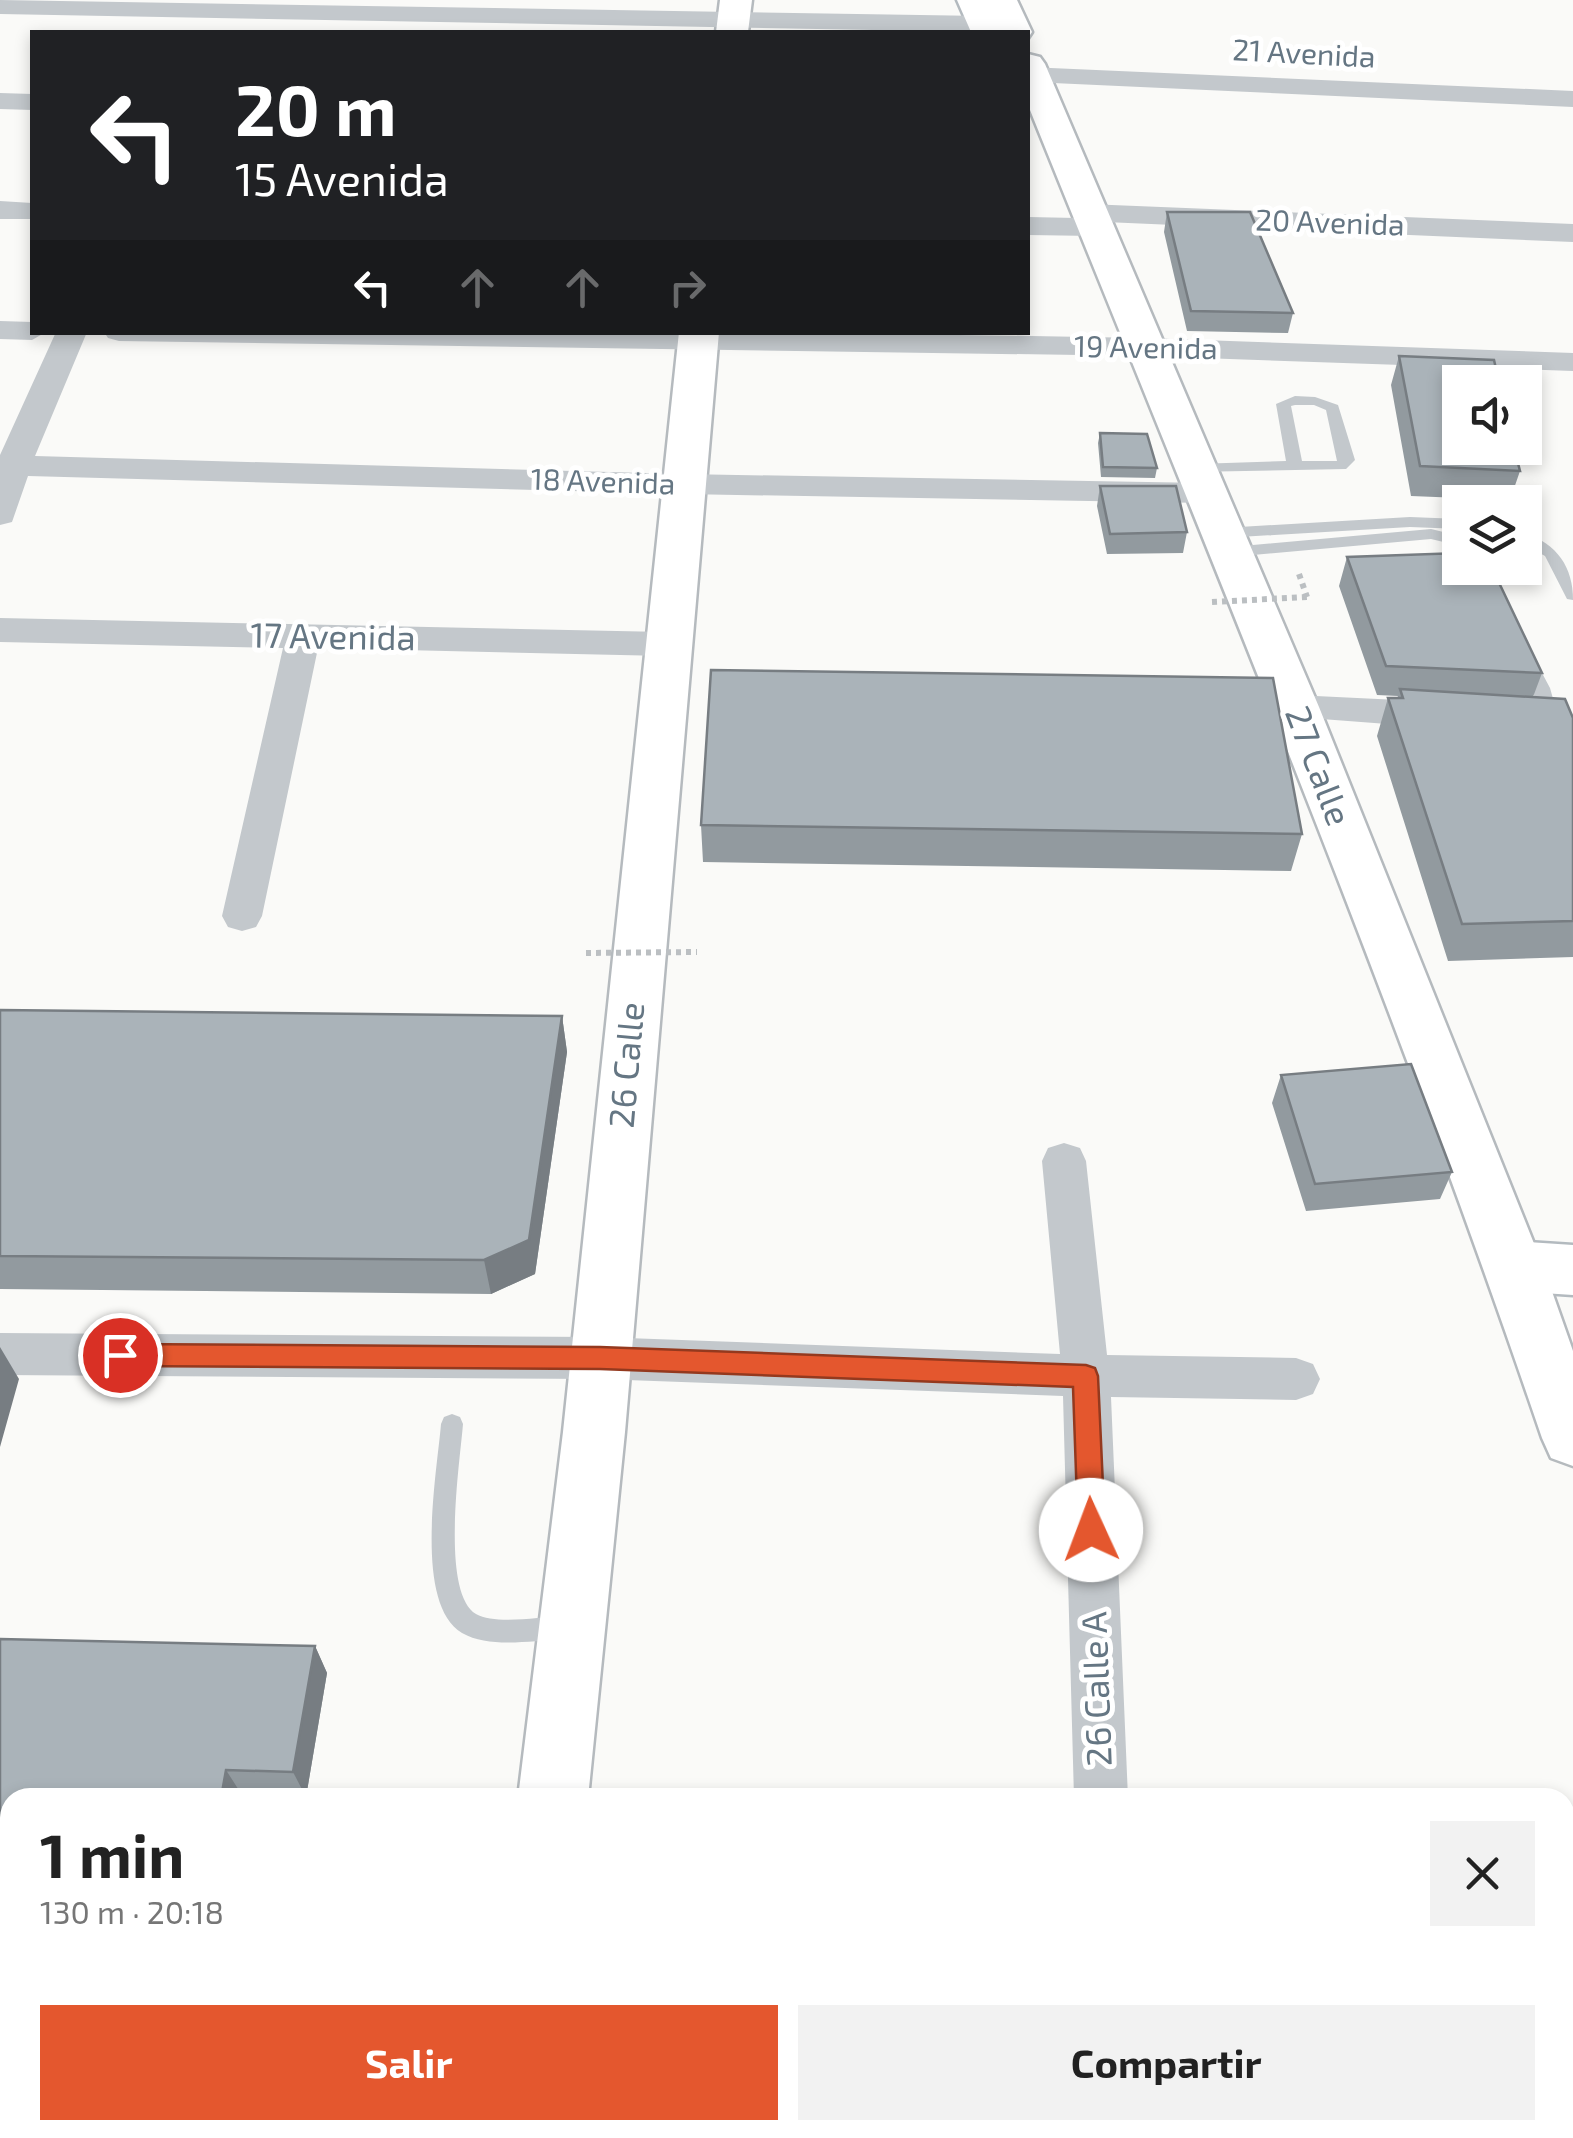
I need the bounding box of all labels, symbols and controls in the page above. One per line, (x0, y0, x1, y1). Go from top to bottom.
street label: 21 Avenida (1232, 30, 1377, 74)
text: 20 m (235, 66, 397, 150)
icon: left (70, 70, 200, 200)
text: 15 Avenida (235, 151, 449, 205)
street label: 20 Avenida (1255, 200, 1405, 242)
icon: left (345, 260, 400, 315)
icon: ahead (450, 260, 505, 315)
icon: ahead (555, 260, 610, 315)
icon: right (660, 260, 715, 315)
street label: 19 Avenida (1074, 327, 1218, 365)
map controls (1442, 365, 1542, 585)
button: sound (1442, 365, 1542, 465)
street label: 18 Avenida (530, 459, 676, 501)
button: layers (1442, 485, 1542, 585)
street label: 17 Avenida (250, 613, 416, 657)
street label: 27 Calle (1278, 700, 1362, 831)
street label: 26 Calle (599, 1000, 651, 1130)
pin (78, 1313, 163, 1398)
icon: arrive (93, 1328, 148, 1383)
position arrow (1039, 1478, 1143, 1582)
street label: 26 Calle A (1071, 1611, 1119, 1767)
text: 1 min (40, 1818, 184, 1890)
button: close (1430, 1821, 1535, 1926)
text: 130 m · 20:18 (40, 1892, 224, 1930)
button: Salir (40, 2005, 778, 2120)
button: Compartir (798, 2005, 1535, 2120)

